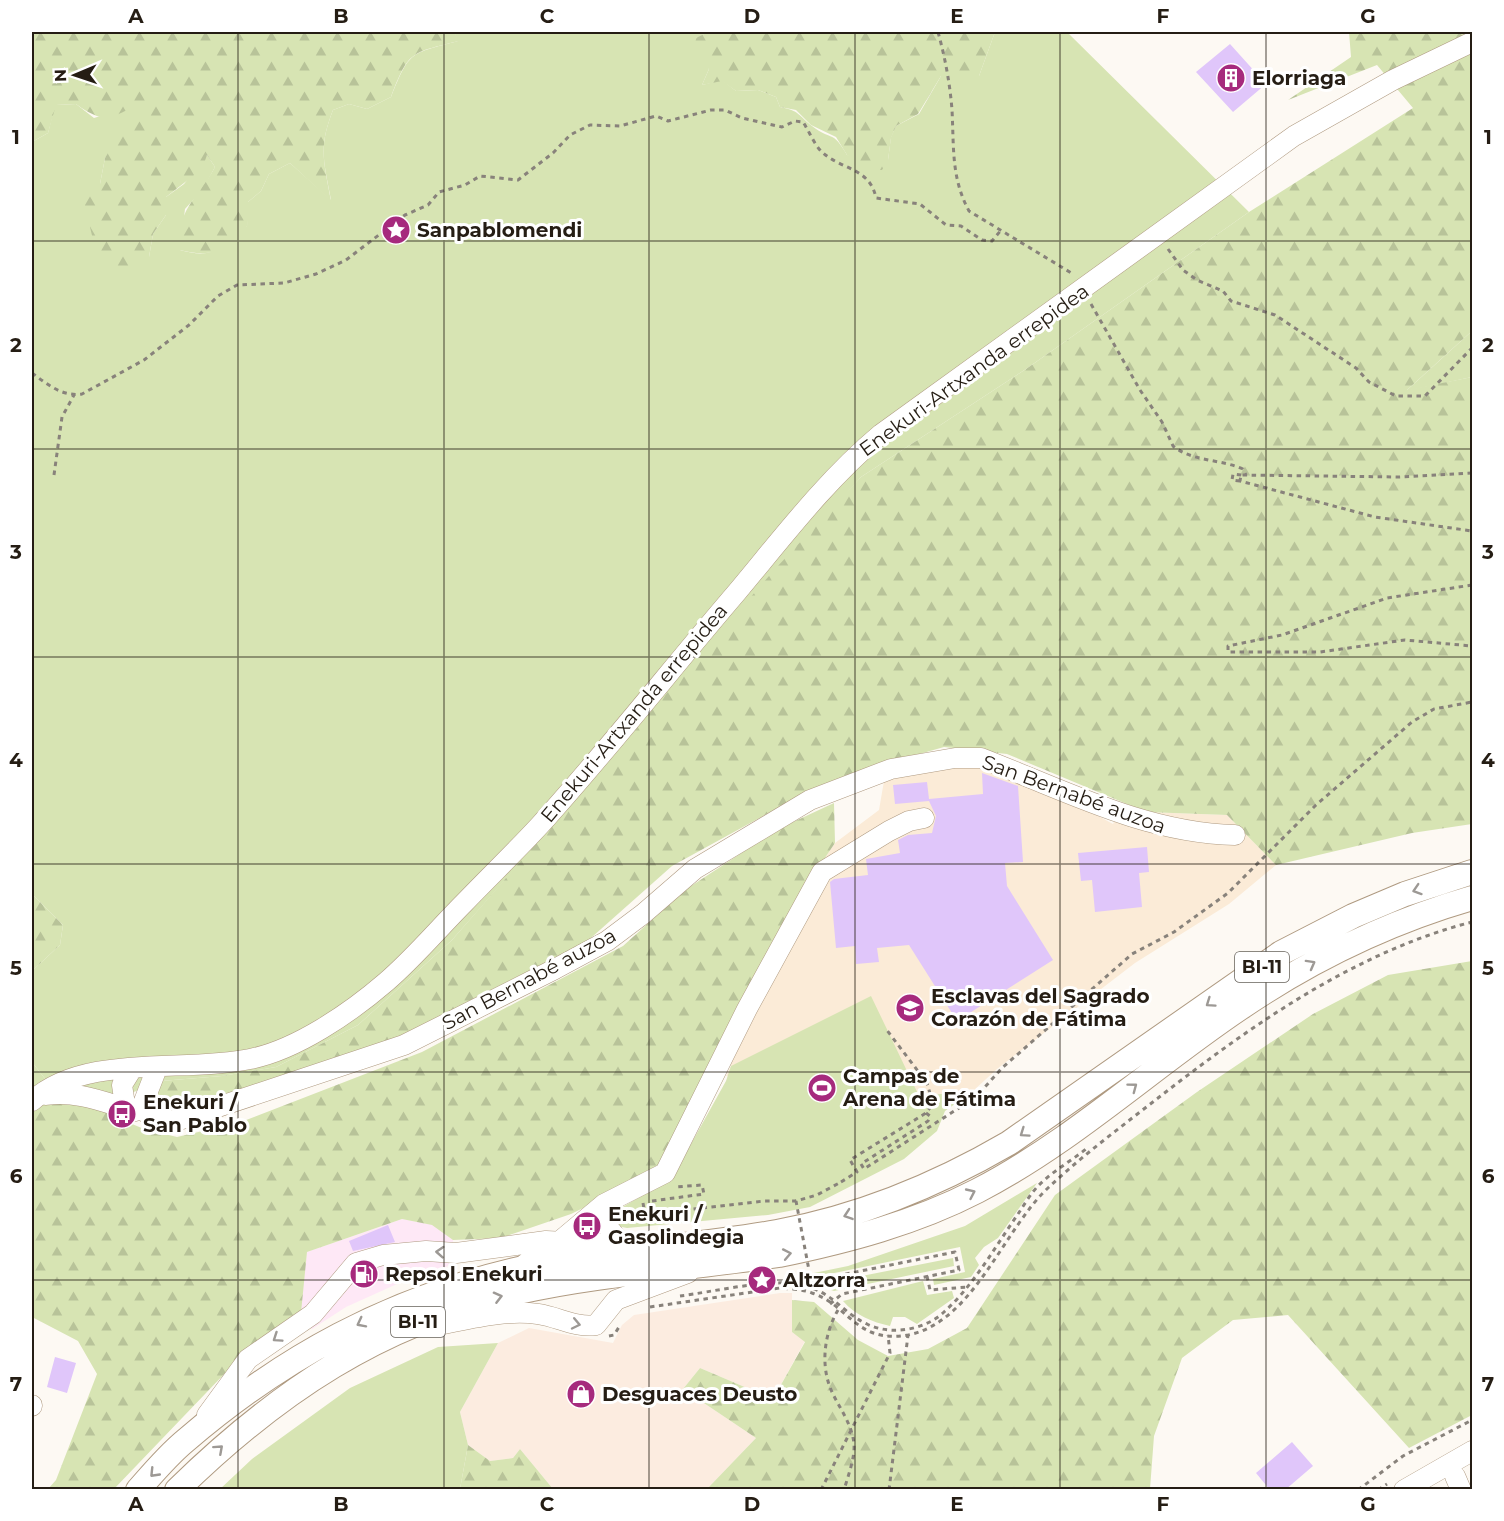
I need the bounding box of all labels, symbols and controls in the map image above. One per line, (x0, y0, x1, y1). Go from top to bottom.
text: A (127, 4, 144, 28)
text: B (333, 4, 349, 28)
text: C (540, 4, 555, 28)
text: D (744, 4, 760, 28)
text: E (950, 4, 964, 28)
text: F (1157, 4, 1170, 28)
text: G (1360, 4, 1376, 28)
north arrow (45, 45, 105, 105)
building icon: Elorriaga (1215, 62, 1247, 94)
place label: Elorriaga (1252, 66, 1346, 90)
text: N (51, 69, 70, 82)
text: 1 (12, 125, 20, 149)
text: 1 (1484, 125, 1492, 149)
place icon: Sanpablomendi (380, 214, 412, 246)
place label: Sanpablomendi (417, 218, 582, 242)
street label: Enekuri-Artxanda errepidea (855, 279, 1093, 461)
text: 2 (10, 333, 22, 357)
text: 2 (1482, 333, 1494, 357)
text: 3 (9, 540, 22, 564)
text: 3 (1481, 540, 1494, 564)
street label: Enekuri-Artxanda errepidea (536, 599, 732, 827)
text: 4 (9, 748, 23, 772)
text: 4 (1481, 748, 1495, 772)
street label: San Bernabé auzoa (979, 750, 1169, 838)
one-way arrow (1412, 883, 1423, 895)
street label: San Bernabé auzoa (438, 923, 620, 1035)
road number: BI-11 (1235, 952, 1289, 982)
text: 5 (10, 956, 22, 980)
text: 5 (1482, 956, 1494, 980)
one-way arrow (1305, 960, 1315, 971)
place label: Esclavas del Sagrado Corazón de Fátima (931, 984, 1150, 1031)
school or university icon: Esclavas del Sagrado Corazón de Fátima (894, 992, 926, 1024)
one-way arrow (1205, 996, 1216, 1007)
place label: Campas de Arena de Fátima (842, 1064, 1016, 1111)
sports icon: Campas de Arena de Fátima (806, 1072, 838, 1104)
one-way arrow (1127, 1083, 1138, 1094)
place label: Enekuri / San Pablo (143, 1090, 247, 1137)
bus stop icon: Enekuri / San Pablo (106, 1098, 138, 1130)
one-way arrow (1020, 1126, 1031, 1137)
text: 6 (10, 1164, 23, 1188)
text: 6 (1482, 1164, 1495, 1188)
one-way arrow (965, 1189, 976, 1201)
place label: Enekuri / Gasolindegia (608, 1202, 744, 1249)
one-way arrow (843, 1207, 854, 1220)
bus stop icon: Enekuri / Gasolindegia (571, 1210, 603, 1242)
one-way arrow (435, 1245, 444, 1258)
one-way arrow (781, 1248, 791, 1261)
fuel station icon: Repsol Enekuri (348, 1258, 380, 1290)
place label: Repsol Enekuri (385, 1262, 543, 1286)
place icon: Altzorra (746, 1264, 778, 1296)
place label: Altzorra (782, 1268, 866, 1292)
one-way arrow (493, 1291, 503, 1304)
road number: BI-11 (391, 1307, 445, 1337)
one-way arrow (357, 1316, 368, 1327)
one-way arrow (571, 1317, 581, 1330)
one-way arrow (273, 1331, 284, 1342)
text: 7 (10, 1372, 22, 1396)
text: 7 (1482, 1372, 1494, 1396)
shop icon: Desguaces Deusto (565, 1378, 597, 1410)
place label: Desguaces Deusto (602, 1382, 797, 1406)
one-way arrow (212, 1445, 223, 1456)
one-way arrow (150, 1466, 161, 1477)
text: A (127, 1492, 144, 1516)
text: B (333, 1492, 349, 1516)
text: C (540, 1492, 555, 1516)
text: D (744, 1492, 760, 1516)
text: E (950, 1492, 964, 1516)
text: F (1157, 1492, 1170, 1516)
text: G (1360, 1492, 1376, 1516)

